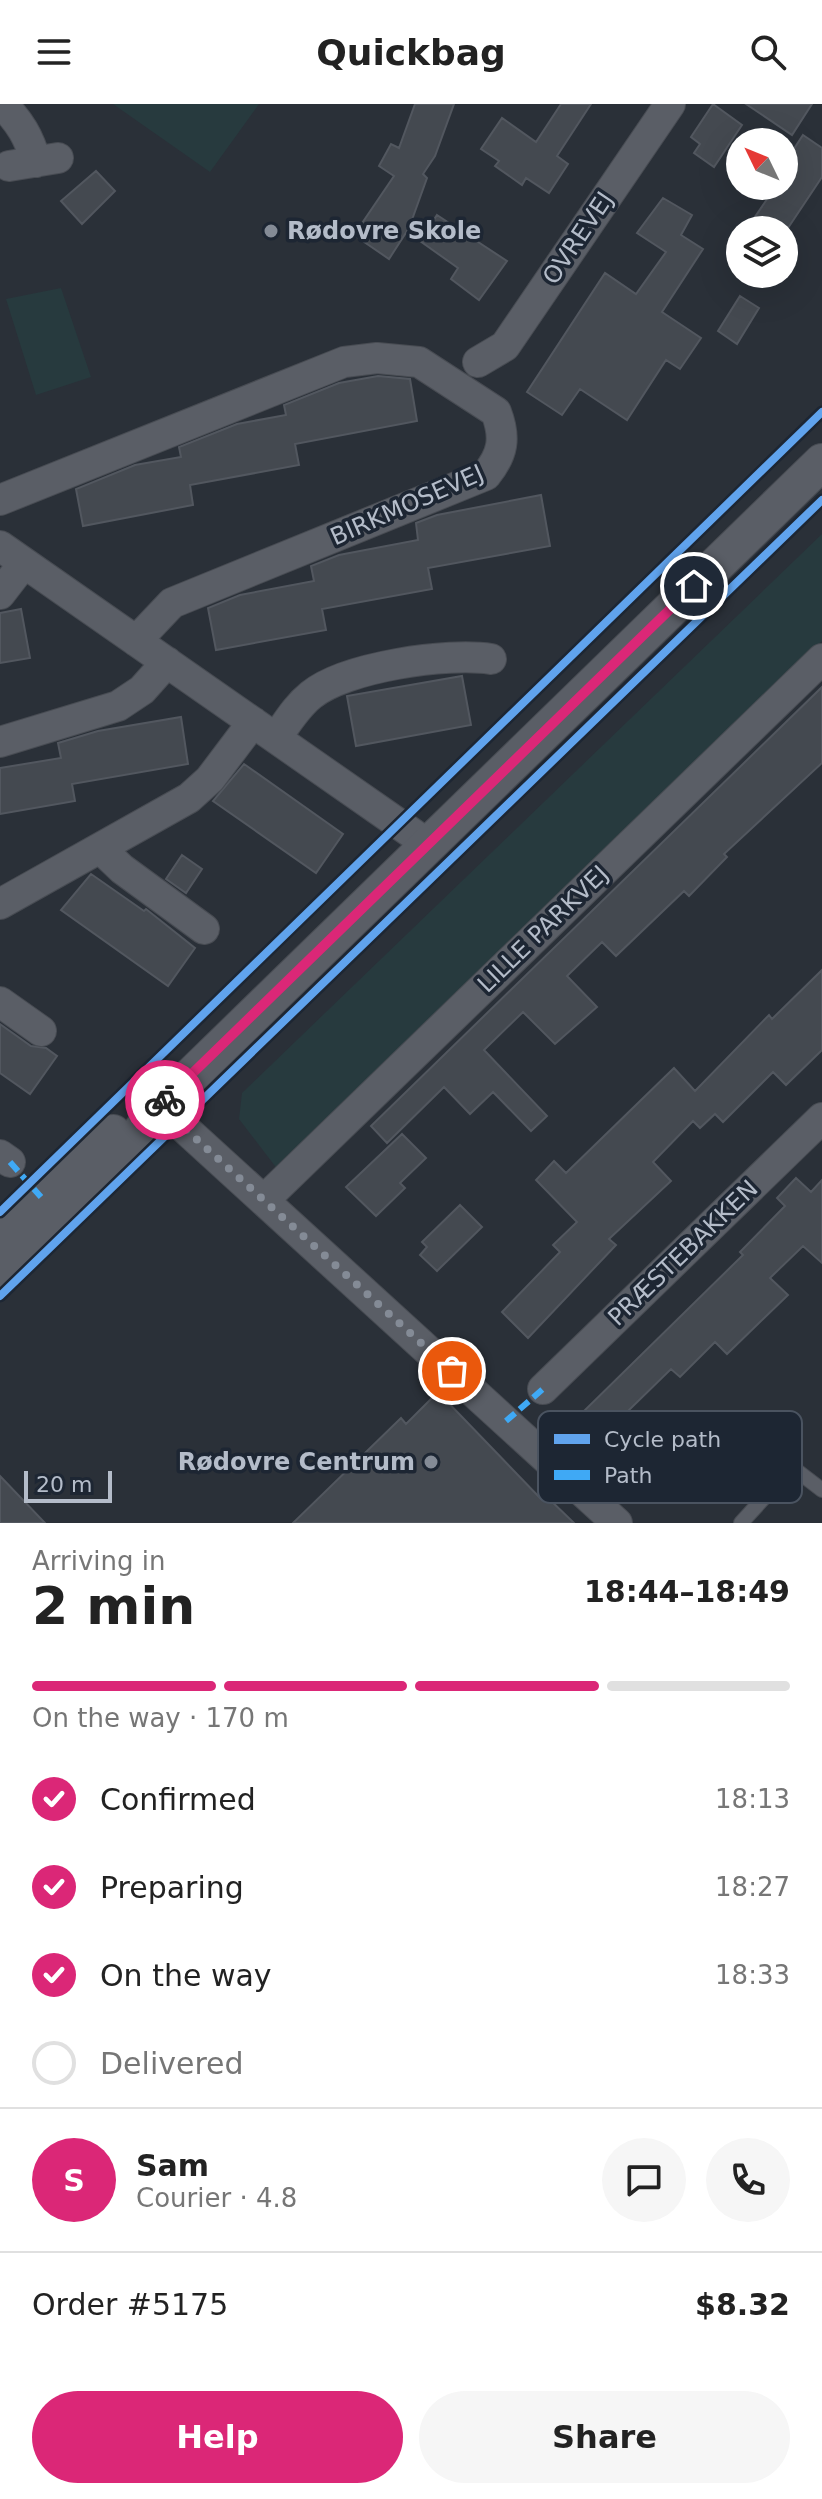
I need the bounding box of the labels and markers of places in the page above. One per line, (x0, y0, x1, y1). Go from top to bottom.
place label: Rødovre Skole (287, 217, 481, 245)
marker: Rødovre Skole (262, 222, 280, 240)
pin (660, 552, 728, 620)
pin (418, 1337, 486, 1405)
place label: Rødovre Centrum (178, 1448, 415, 1476)
marker: Rødovre Centrum (422, 1453, 440, 1471)

